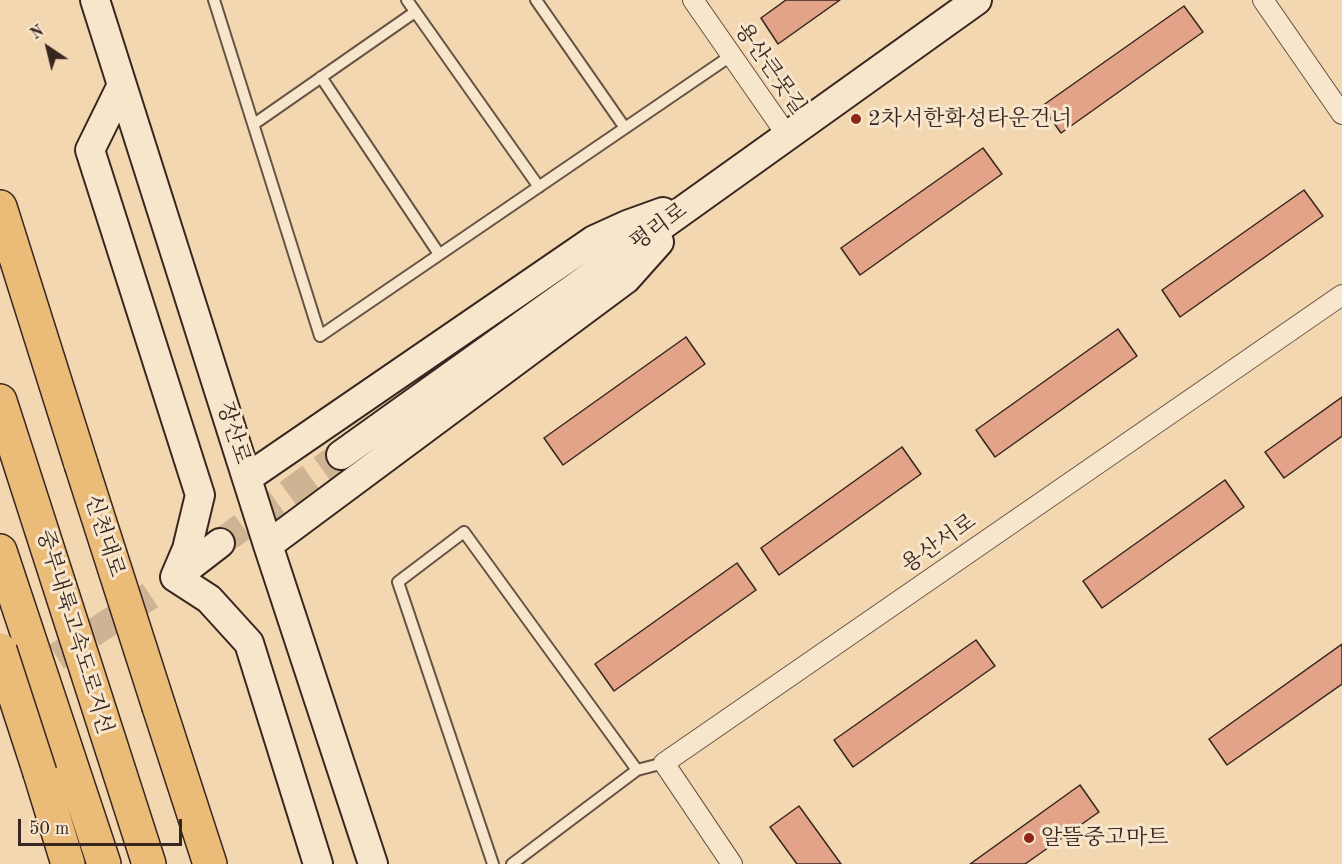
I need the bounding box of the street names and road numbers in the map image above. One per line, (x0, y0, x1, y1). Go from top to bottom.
street label: 용산큰못길 (729, 18, 811, 120)
street label: 평리로 (625, 198, 693, 256)
street label: 장산로 (211, 399, 255, 467)
street label: 신천대로 (78, 491, 130, 581)
street label: 용산서로 (897, 509, 981, 579)
street label: 중부내륙고속도로지선 (30, 527, 118, 737)

